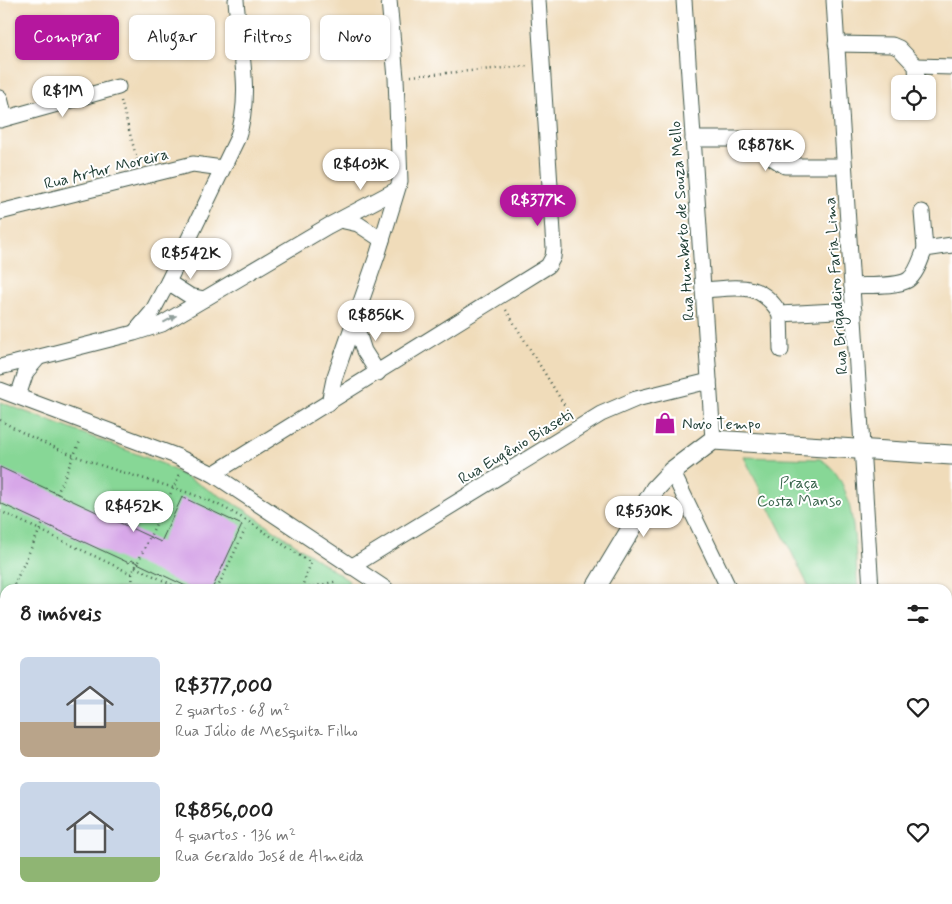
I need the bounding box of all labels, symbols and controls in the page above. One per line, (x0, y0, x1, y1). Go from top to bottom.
chip: Comprar (15, 15, 119, 60)
chip: Alugar (129, 15, 215, 60)
chip: Filtros (225, 15, 310, 60)
chip: Novo (320, 15, 390, 60)
map controls (891, 75, 936, 120)
button: locate (891, 75, 936, 120)
pin: R$1M (33, 76, 93, 118)
text: R$1M (43, 81, 83, 102)
street label: Rua Humberto de Souza Mello (665, 120, 700, 322)
pin: R$878K (725, 130, 807, 172)
text: R$878K (738, 135, 794, 156)
street label: Rua Artur Moreira (42, 144, 171, 195)
pin: R$403K (320, 148, 402, 191)
text: R$403K (333, 154, 389, 175)
pin: R$377K (497, 184, 579, 227)
text: R$377K (511, 190, 565, 211)
street label: Rua Brigadeiro Faria Lima (820, 196, 854, 375)
pin: R$542K (150, 238, 232, 280)
text: R$542K (162, 243, 220, 264)
pin: R$856K (335, 300, 417, 342)
text: R$856K (348, 305, 404, 326)
one-way arrow (163, 315, 178, 323)
street label: Rua Eugênio Biaseti (455, 405, 577, 490)
shop icon: Novo Tempo (652, 410, 678, 436)
place label: Novo Tempo (682, 414, 761, 435)
park label: Praça Costa Manso (757, 473, 841, 512)
pin: R$452K (93, 490, 175, 533)
text: R$452K (105, 496, 163, 517)
pin: R$530K (603, 496, 685, 538)
text: R$530K (616, 501, 672, 522)
text: 8 imóveis (20, 600, 101, 628)
icon: filters (904, 600, 932, 628)
text: R$377,000 (175, 672, 272, 700)
icon: home (60, 677, 120, 737)
icon: heart (904, 693, 932, 721)
text: 2 quartos · 68 m² (175, 700, 290, 721)
text: Rua Júlio de Mesquita Filho (175, 721, 358, 742)
text: R$856,000 (175, 797, 273, 825)
icon: home (60, 802, 120, 862)
icon: heart (904, 818, 932, 846)
text: 4 quartos · 136 m² (175, 825, 296, 846)
text: Rua Geraldo José de Almeida (175, 846, 364, 867)

